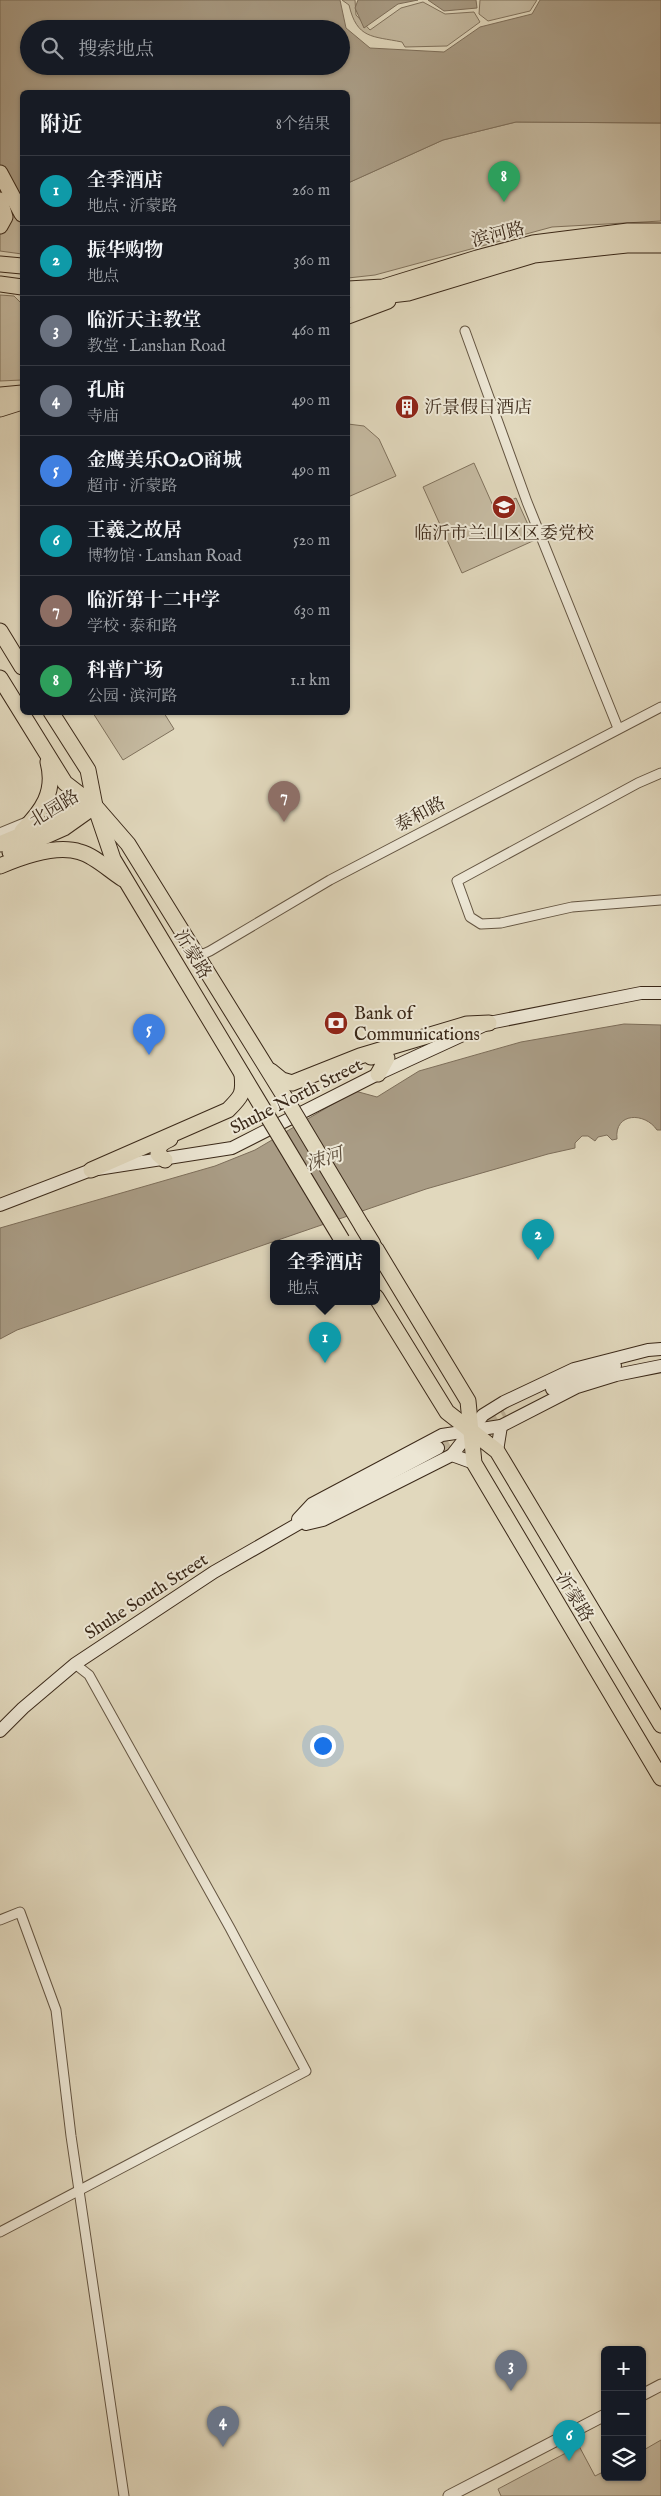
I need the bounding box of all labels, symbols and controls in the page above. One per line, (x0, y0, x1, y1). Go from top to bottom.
search box (20, 20, 350, 75)
icon: search (38, 34, 66, 62)
text: 搜索地点 (78, 38, 154, 62)
text: 附近 (40, 112, 82, 139)
text: 8个结果 (276, 115, 330, 135)
pin: 8 (488, 161, 520, 202)
text: 全季酒店 (87, 169, 163, 193)
text: 1 (53, 181, 59, 201)
text: 260 m (292, 181, 330, 201)
text: 地点 · 沂蒙路 (87, 197, 178, 217)
street label: 滨河路 (469, 218, 527, 253)
text: 振华购物 (87, 239, 163, 263)
text: 2 (52, 251, 60, 271)
text: 360 m (294, 251, 330, 271)
text: 地点 (87, 267, 119, 287)
text: 临沂天主教堂 (87, 309, 201, 333)
text: 3 (53, 321, 59, 341)
text: 460 m (292, 321, 330, 341)
text: 教堂 · Lanshan Road (87, 337, 226, 357)
text: 孔庙 (87, 379, 125, 403)
text: 4 (52, 391, 60, 411)
text: 490 m (291, 391, 330, 411)
building icon: 沂景假日酒店 (394, 394, 420, 420)
place label: 沂景假日酒店 (424, 397, 532, 420)
text: 寺庙 (87, 407, 119, 427)
text: 金鹰美乐O2O商城 (87, 449, 241, 473)
text: 5 (53, 461, 59, 481)
text: 490 m (291, 461, 330, 481)
text: 超市 · 沂蒙路 (87, 477, 178, 497)
school or university icon: 临沂市兰山区区委党校 (491, 494, 517, 520)
text: 王羲之故居 (87, 519, 182, 543)
place label: 临沂市兰山区区委党校 (414, 523, 594, 546)
text: 6 (53, 531, 59, 551)
text: 520 m (293, 531, 330, 551)
text: 博物馆 · Lanshan Road (87, 547, 242, 567)
text: 临沂第十二中学 (87, 589, 220, 613)
text: 7 (52, 601, 60, 621)
text: 630 m (294, 601, 330, 621)
text: 学校 · 泰和路 (87, 617, 178, 637)
text: 科普广场 (87, 659, 163, 683)
text: 8 (53, 671, 59, 691)
text: 1.1 km (290, 671, 330, 691)
text: 公园 · 滨河路 (87, 687, 178, 707)
pin: 7 (268, 781, 300, 822)
street label: 北园路 (26, 786, 84, 833)
street label: 泰和路 (391, 792, 450, 838)
street label: 沂蒙路 (168, 926, 215, 984)
place label: Bank of Communications (354, 1003, 480, 1047)
bank icon: Bank of Communications (323, 1010, 349, 1036)
pin: 5 (133, 1014, 165, 1055)
street label: Shuhe North Street (227, 1054, 367, 1141)
water label: 涑河 (303, 1142, 349, 1177)
pin: 2 (522, 1219, 554, 1260)
popup (270, 1240, 380, 1305)
text: 全季酒店 (287, 1251, 363, 1275)
text: 地点 (287, 1279, 319, 1299)
pin: 1 (309, 1322, 341, 1363)
street label: Shuhe South Street (81, 1549, 213, 1646)
street label: 沂蒙路 (550, 1569, 597, 1627)
your location (310, 1733, 336, 1759)
map controls (601, 2346, 646, 2481)
button: + (601, 2346, 646, 2391)
pin: 3 (495, 2350, 527, 2391)
button: − (601, 2391, 646, 2436)
pin: 4 (207, 2406, 239, 2447)
pin: 6 (553, 2420, 585, 2461)
button: layers (601, 2436, 646, 2481)

